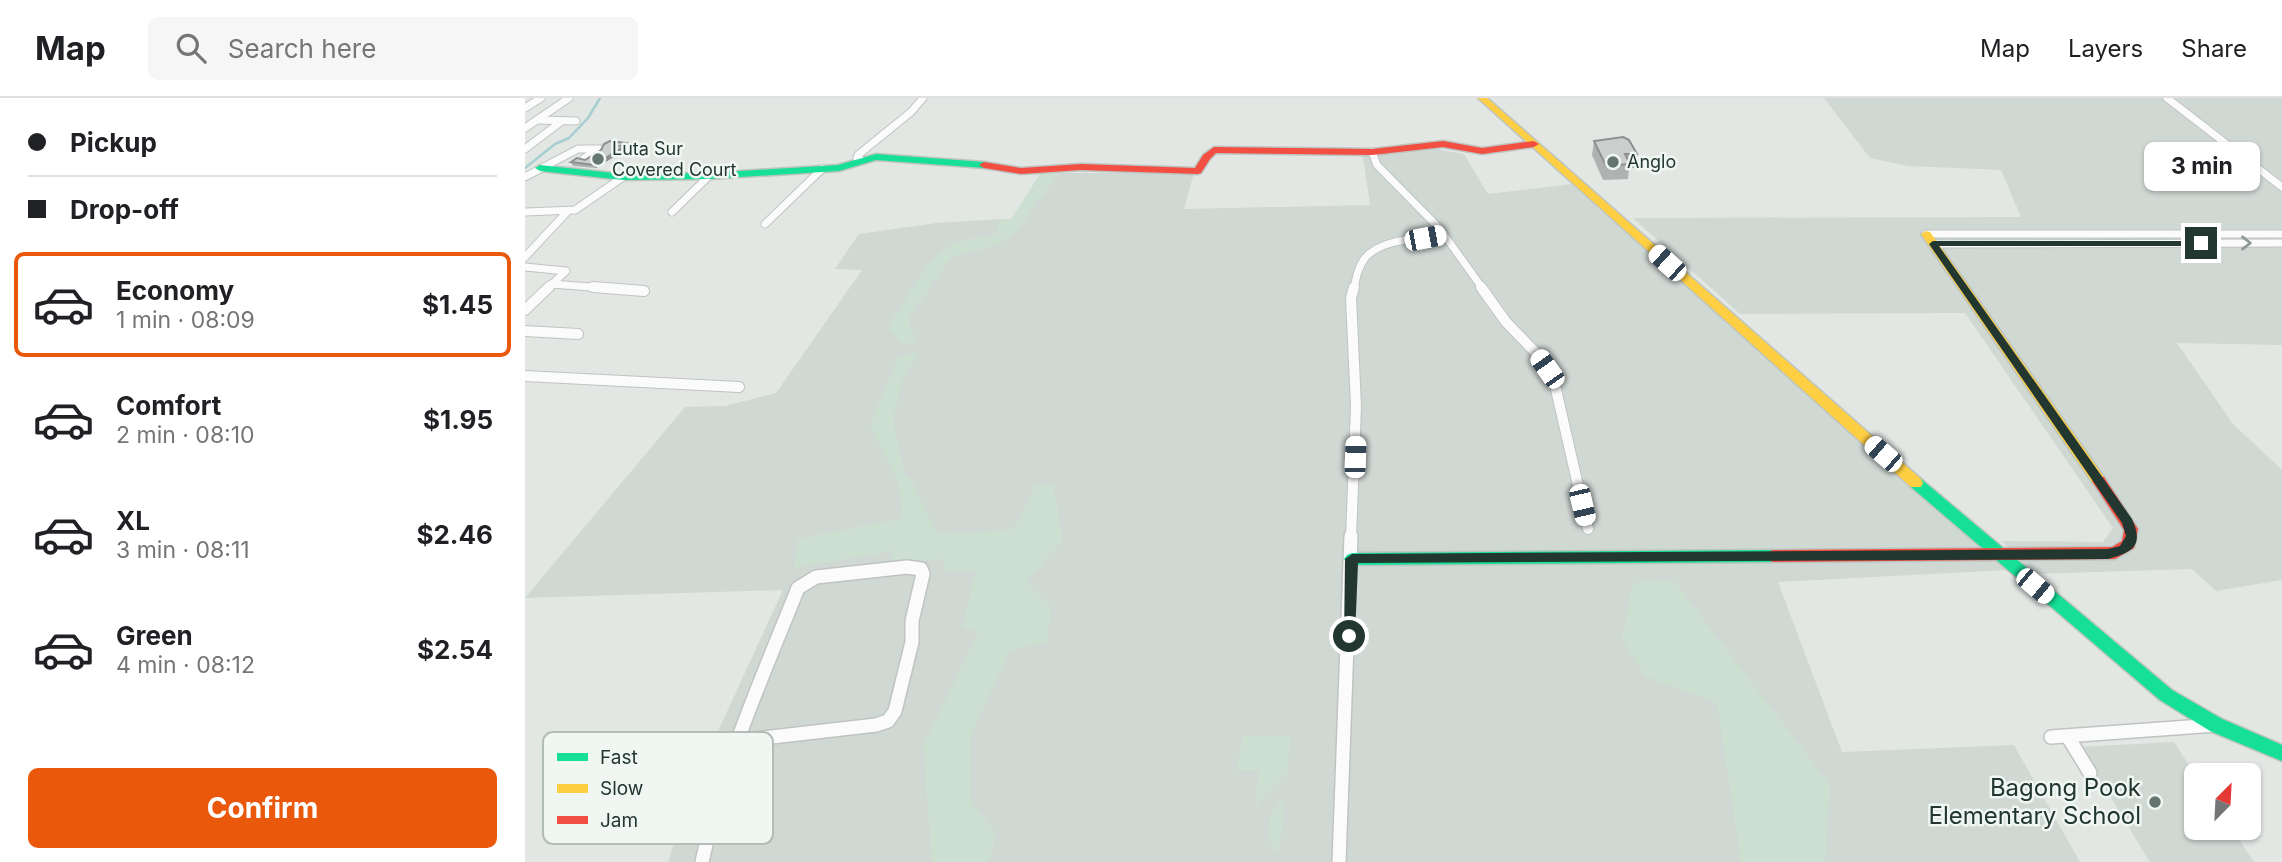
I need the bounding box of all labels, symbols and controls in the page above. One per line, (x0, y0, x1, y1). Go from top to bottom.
search box (148, 17, 638, 80)
text: Map (35, 28, 106, 68)
icon: search (172, 29, 210, 67)
text: Search here (228, 33, 376, 64)
text: Map (1980, 34, 2030, 63)
text: Layers (2068, 34, 2143, 63)
text: Share (2181, 34, 2247, 63)
text: Pickup (70, 127, 157, 158)
place label: Luta Sur Covered Court (612, 138, 737, 180)
callout: 3 min (2143, 142, 2259, 190)
marker: Luta Sur Covered Court (590, 151, 606, 167)
place label: Anglo (1627, 151, 1676, 172)
text: 3 min (2171, 152, 2233, 180)
marker: Anglo (1605, 154, 1621, 170)
text: Drop-off (70, 194, 179, 225)
car (1403, 224, 1448, 252)
route end (2185, 227, 2217, 259)
one-way arrow (2242, 235, 2252, 251)
car (1645, 241, 1690, 285)
icon: car (32, 273, 95, 336)
text: Economy (116, 275, 234, 306)
text: $1.45 (422, 289, 493, 320)
text: 1 min · 08:09 (116, 306, 255, 334)
car (1527, 346, 1568, 392)
icon: car (32, 388, 95, 451)
text: Comfort (116, 390, 221, 421)
text: $1.95 (423, 404, 493, 435)
text: 2 min · 08:10 (116, 421, 255, 449)
car (1861, 432, 1906, 476)
car (1344, 436, 1367, 478)
car (1568, 482, 1597, 528)
icon: car (32, 503, 95, 566)
text: XL (116, 505, 150, 536)
text: $2.46 (416, 519, 493, 550)
text: 3 min · 08:11 (116, 536, 250, 564)
car (2013, 564, 2058, 608)
icon: car (32, 618, 95, 681)
text: Green (116, 620, 193, 651)
route start (1333, 620, 1365, 652)
text: $2.54 (417, 634, 493, 665)
text: 4 min · 08:12 (116, 651, 255, 679)
legend (543, 732, 773, 844)
text: Fast (600, 746, 638, 769)
north arrow (2184, 763, 2261, 840)
map controls (2184, 763, 2261, 840)
button: Confirm (28, 768, 497, 848)
place label: Bagong Pook Elementary School (1929, 773, 2141, 830)
text: Slow (600, 777, 643, 800)
marker: Bagong Pook Elementary School (2147, 794, 2163, 810)
text: Jam (600, 809, 638, 832)

